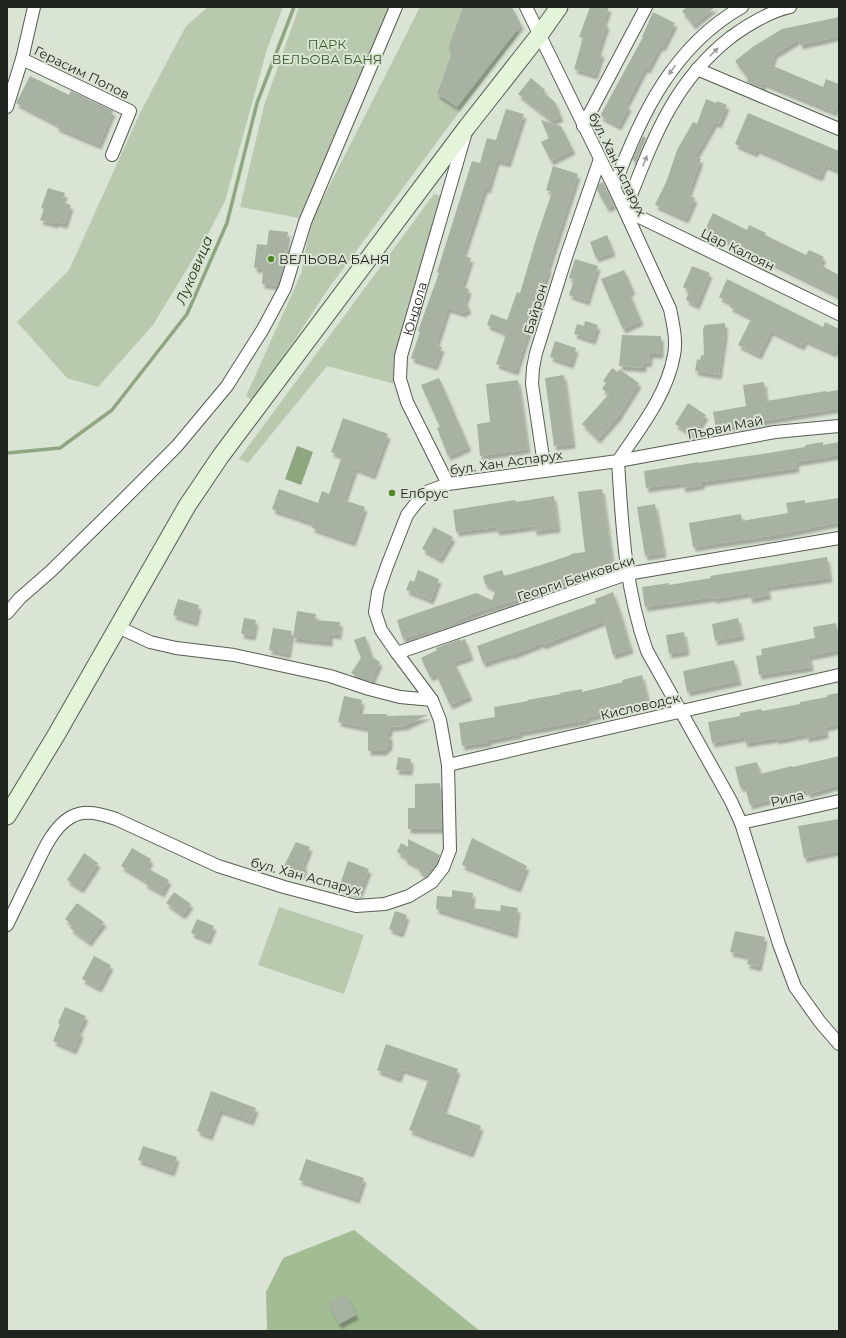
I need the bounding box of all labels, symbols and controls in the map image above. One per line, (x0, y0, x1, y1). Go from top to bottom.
park label: ПАРК ВЕЛЬОВА БАНЯ (272, 36, 382, 67)
street label: Герасим Попов (32, 42, 132, 102)
one-way arrow (709, 47, 719, 57)
one-way arrow (668, 65, 676, 76)
street label: бул. Хан Аспарух (586, 109, 650, 219)
one-way arrow (642, 155, 648, 166)
street label: Цар Калоян (699, 224, 777, 274)
water label: Луковица (171, 233, 217, 308)
place label: ВЕЛЬОВА БАНЯ (279, 251, 390, 267)
marker: ВЕЛЬОВА БАНЯ (266, 254, 276, 264)
street label: Юндола (399, 280, 430, 338)
street label: Байрон (520, 282, 550, 336)
street label: Първи Май (686, 412, 764, 442)
street label: бул. Хан Аспарух (449, 446, 563, 478)
place label: Елбрус (400, 485, 448, 501)
marker: Елбрус (387, 488, 397, 498)
street label: Георги Бенковски (515, 551, 637, 605)
street label: Кисловодск (599, 689, 682, 723)
street label: Рила (769, 786, 805, 810)
street label: бул. Хан Аспарух (249, 854, 363, 898)

